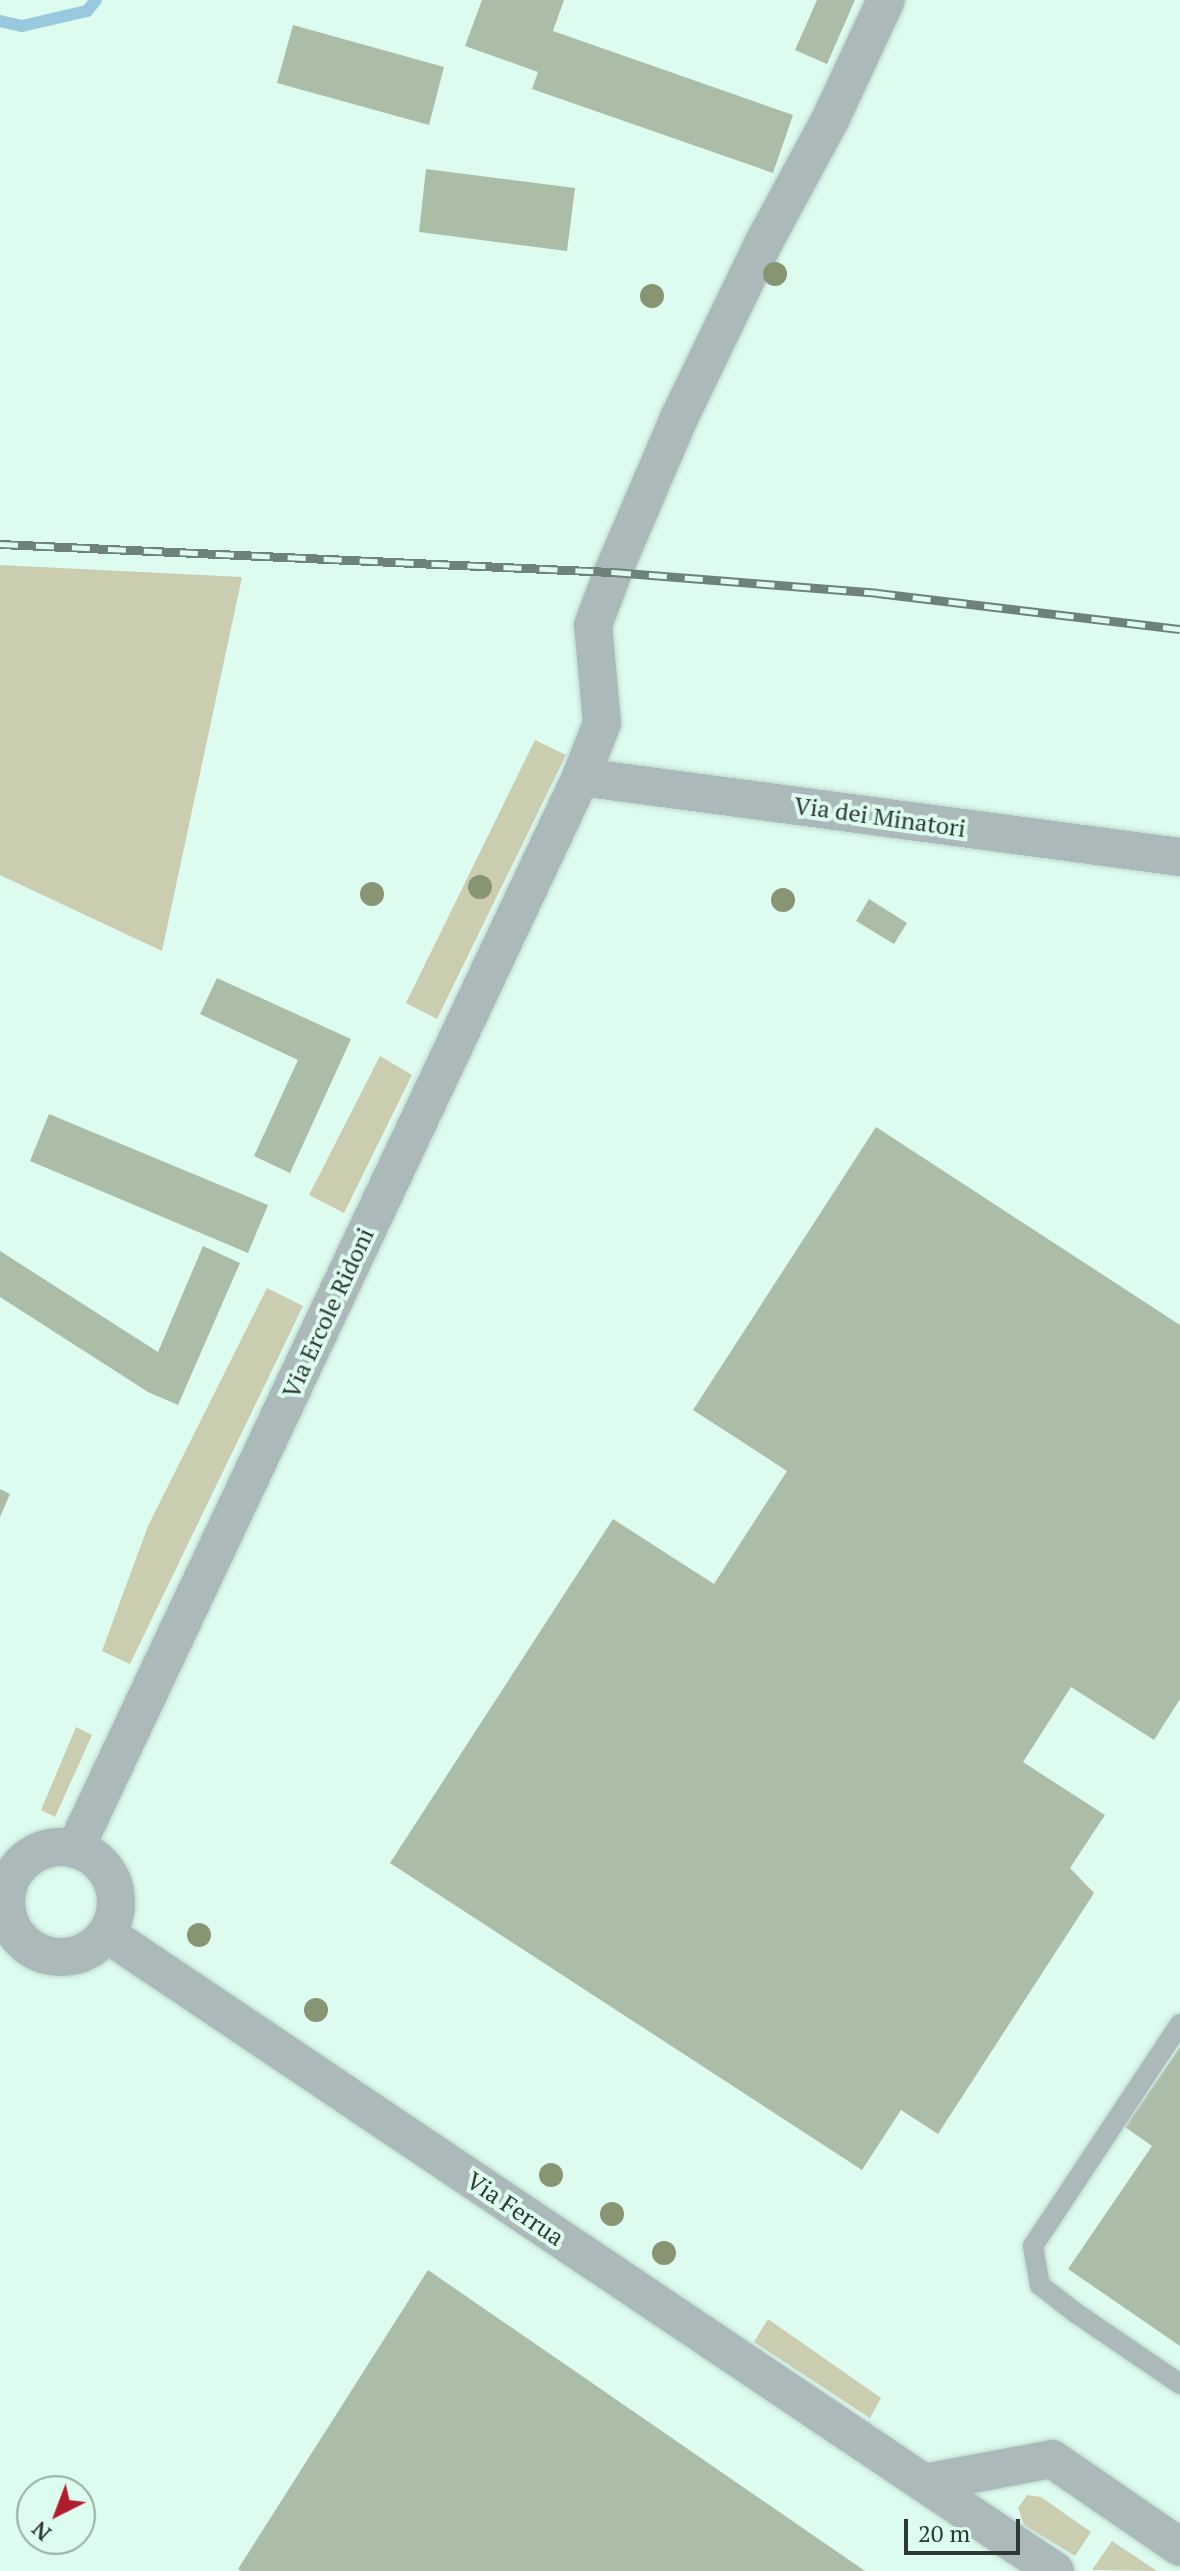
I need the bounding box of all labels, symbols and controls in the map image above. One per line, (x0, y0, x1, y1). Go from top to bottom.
street label: Via dei Minatori (792, 791, 968, 843)
street label: Via Ercole Ridoni (276, 1223, 380, 1403)
street label: Via Ferrua (461, 2166, 569, 2252)
north arrow (16, 2475, 96, 2555)
scale bar (908, 2503, 1024, 2553)
text: N (25, 2515, 57, 2548)
text: 20 m (918, 2517, 970, 2549)

